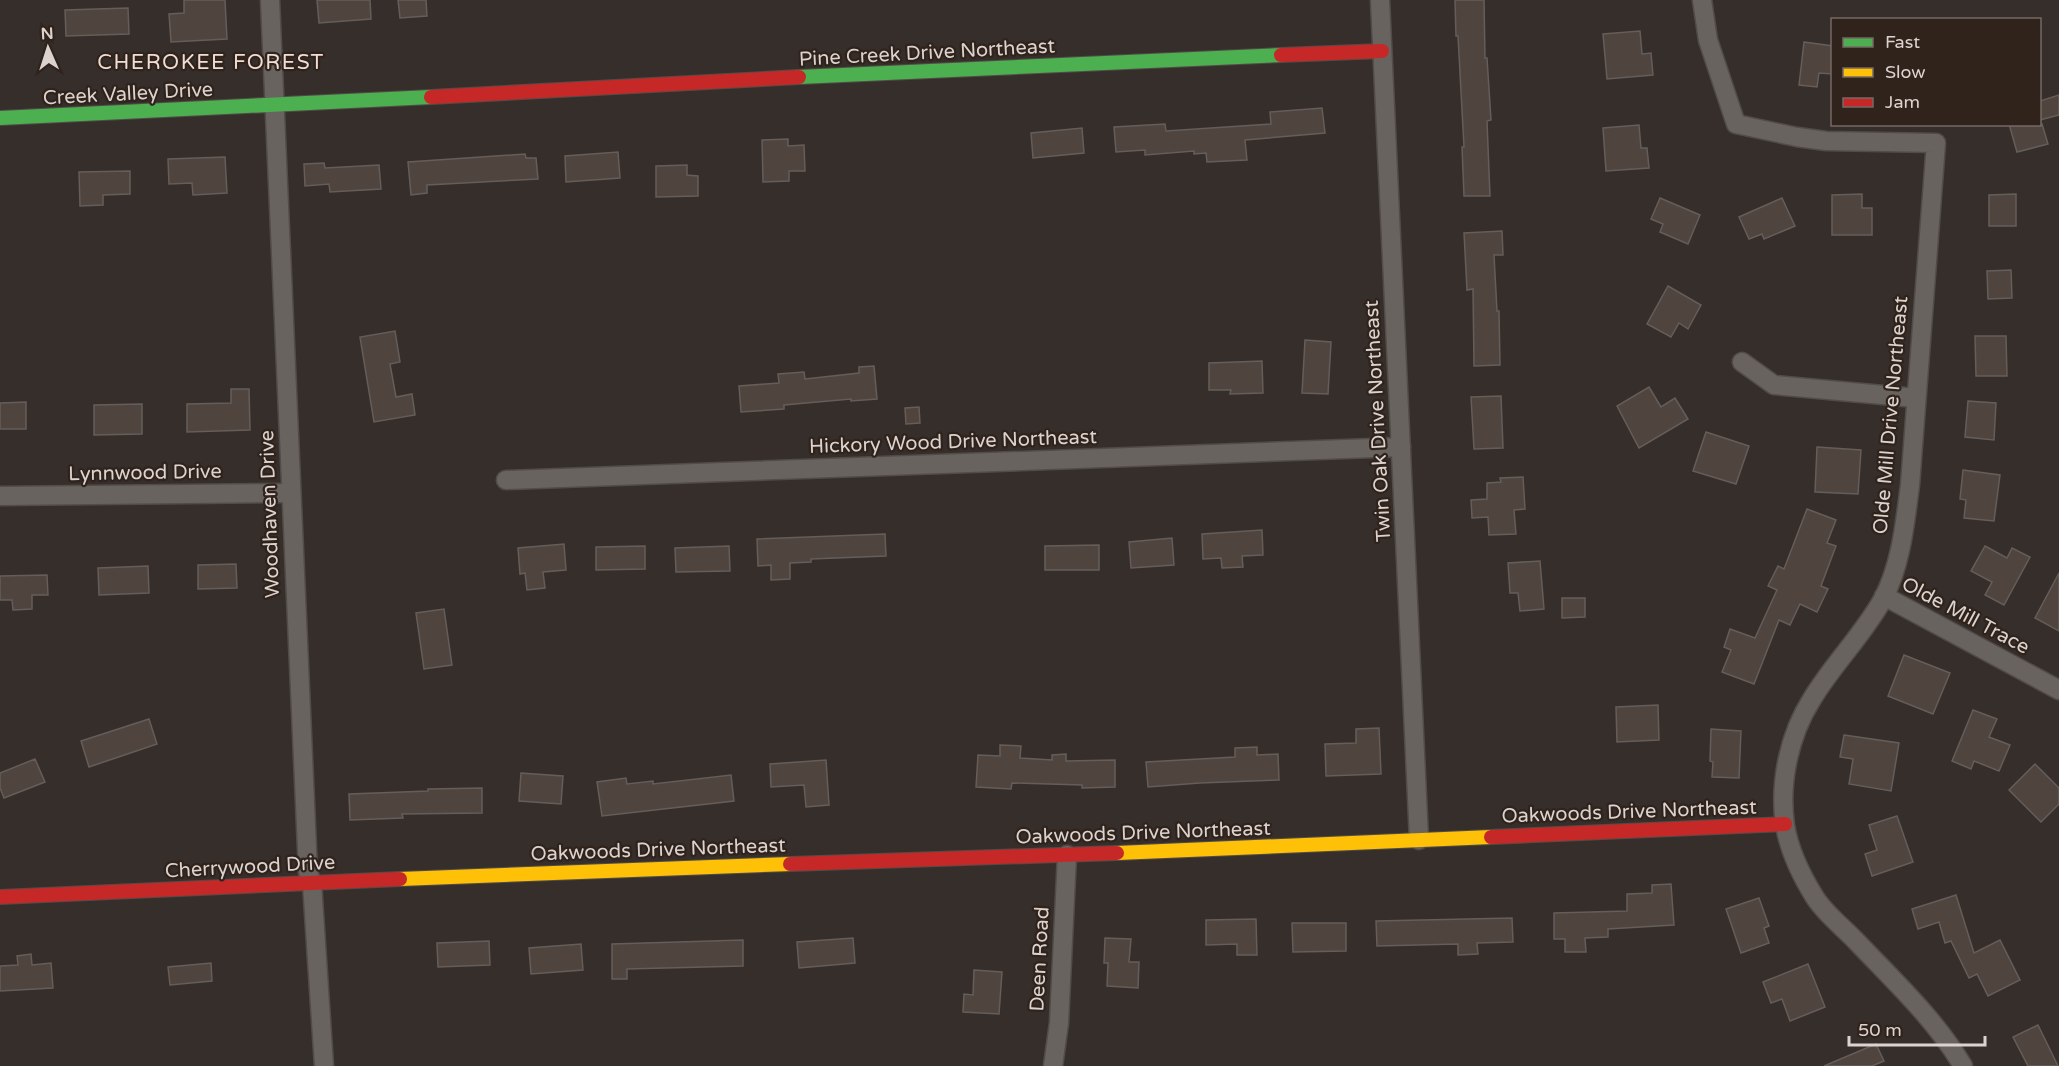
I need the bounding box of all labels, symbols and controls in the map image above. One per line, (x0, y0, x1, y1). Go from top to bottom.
north arrow (18, 18, 78, 78)
legend (1831, 18, 2041, 126)
text: N (40, 24, 54, 44)
text: Fast (1885, 31, 1920, 53)
street label: Pine Creek Drive Northeast (798, 34, 1056, 72)
district label: CHEROKEE FOREST (97, 50, 325, 75)
text: Slow (1885, 61, 1926, 83)
street label: Creek Valley Drive (42, 78, 214, 110)
text: Jam (1885, 91, 1920, 113)
street label: Olde Mill Drive Northeast (1869, 295, 1913, 535)
street label: Twin Oak Drive Northeast (1360, 299, 1396, 542)
street label: Hickory Wood Drive Northeast (809, 425, 1098, 459)
street label: Woodhaven Drive (255, 430, 285, 598)
street label: Lynnwood Drive (68, 460, 222, 486)
street label: Olde Mill Trace (1898, 572, 2034, 660)
street label: Oakwoods Drive Northeast (1501, 796, 1757, 828)
street label: Oakwoods Drive Northeast (1015, 817, 1271, 849)
street label: Oakwoods Drive Northeast (530, 834, 786, 866)
street label: Cherrywood Drive (164, 851, 336, 883)
street label: Deen Road (1025, 906, 1055, 1012)
scale bar (1849, 1009, 1986, 1047)
text: 50 m (1858, 1019, 1902, 1041)

